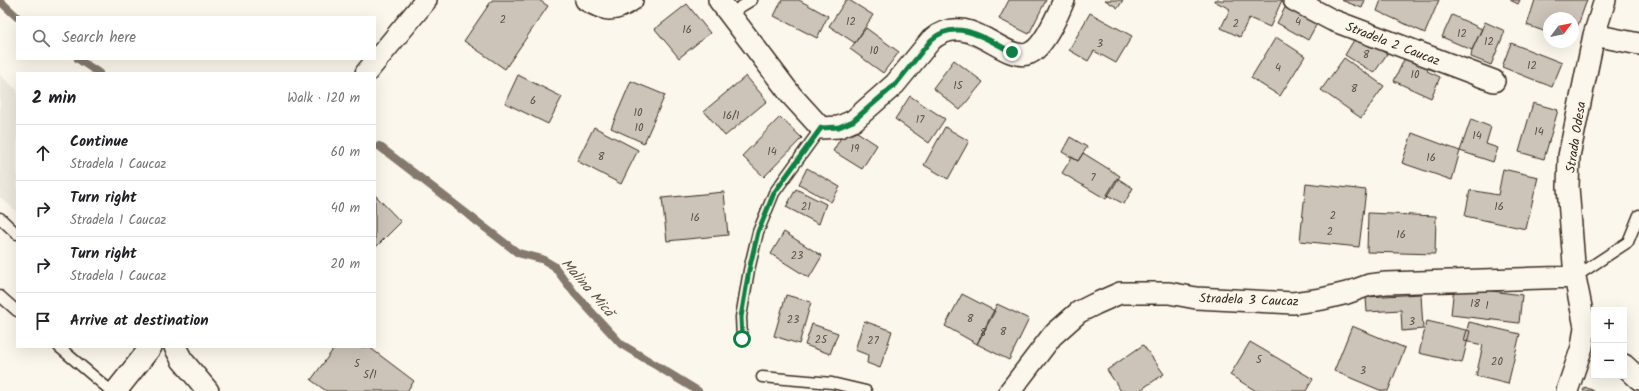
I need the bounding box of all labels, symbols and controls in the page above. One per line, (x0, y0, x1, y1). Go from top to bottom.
house number: 2 (500, 11, 506, 29)
north arrow (1543, 12, 1579, 48)
house number: 12 (846, 13, 856, 31)
house number: 4 (1295, 13, 1301, 31)
house number: 2 (1233, 15, 1239, 33)
search box (16, 16, 376, 60)
street label: Stradela 2 Caucaz (1342, 17, 1443, 72)
house number: 16 (682, 21, 692, 39)
house number: 12 (1457, 25, 1467, 43)
text: Search here (62, 26, 136, 50)
icon: search (30, 27, 52, 49)
house number: 12 (1484, 33, 1494, 51)
house number: 3 (1097, 35, 1103, 53)
house number: 10 (870, 42, 879, 60)
route end (1003, 43, 1021, 61)
house number: 8 (1363, 46, 1370, 64)
house number: 12 (1527, 57, 1537, 75)
house number: 4 (1275, 59, 1281, 77)
house number: 10 (1411, 66, 1420, 84)
house number: 15 (953, 77, 964, 95)
house number: 8 (1351, 80, 1358, 98)
text: 2 min (32, 85, 76, 112)
text: Walk · 120 m (287, 88, 360, 109)
house number: 6 (530, 92, 536, 110)
street label: Strada Odesa (1560, 100, 1592, 174)
house number: 10 (634, 104, 643, 122)
house number: 16/1 (723, 107, 739, 125)
house number: 17 (916, 111, 925, 129)
house number: 10 (635, 119, 644, 137)
house number: 14 (1534, 123, 1544, 141)
house number: 14 (1472, 127, 1482, 145)
text: Continue (70, 130, 128, 154)
house number: 19 (851, 140, 860, 158)
icon: ahead (32, 142, 54, 164)
text: 60 m (331, 142, 360, 163)
house number: 14 (767, 143, 777, 161)
house number: 8 (598, 148, 605, 166)
house number: 16 (1426, 149, 1436, 167)
text: Stradela 1 Caucaz (70, 154, 166, 175)
house number: 7 (1090, 169, 1096, 187)
text: Turn right (70, 186, 137, 210)
icon: right (32, 198, 54, 220)
text: 40 m (331, 198, 360, 219)
house number: 21 (801, 198, 811, 216)
house number: 16 (1494, 198, 1504, 216)
house number: 2 (1330, 207, 1336, 225)
house number: 16 (690, 209, 700, 227)
text: Stradela 1 Caucaz (70, 210, 166, 231)
house number: 2 (1327, 223, 1333, 241)
house number: 16 (1396, 226, 1406, 244)
text: Turn right (70, 242, 137, 266)
house number: 23 (791, 247, 803, 265)
icon: right (32, 254, 54, 276)
text: 20 m (330, 254, 360, 275)
water label: Malina Mică (556, 254, 622, 325)
text: Stradela 1 Caucaz (70, 266, 166, 287)
street label: Stradela 3 Caucaz (1199, 288, 1299, 313)
house number: 18 (1470, 295, 1480, 313)
house number: 1 (1485, 297, 1489, 315)
map controls (1591, 307, 1627, 379)
button: + (1591, 307, 1627, 343)
text: Arrive at destination (70, 309, 209, 333)
icon: arrive (32, 310, 54, 332)
house number: 8 (967, 310, 974, 328)
house number: 23 (787, 311, 799, 329)
house number: 3 (1409, 313, 1415, 331)
house number: 8 (1000, 323, 1007, 341)
house number: 8 (980, 324, 987, 342)
route start (733, 330, 751, 348)
house number: 25 (815, 331, 828, 349)
house number: 27 (867, 332, 880, 350)
button: − (1591, 343, 1627, 379)
house number: 5 (1256, 351, 1263, 369)
house number: 20 (1491, 353, 1503, 371)
house number: 5 (354, 355, 361, 373)
house number: 3 (1360, 362, 1366, 380)
house number: 5/1 (363, 366, 377, 384)

